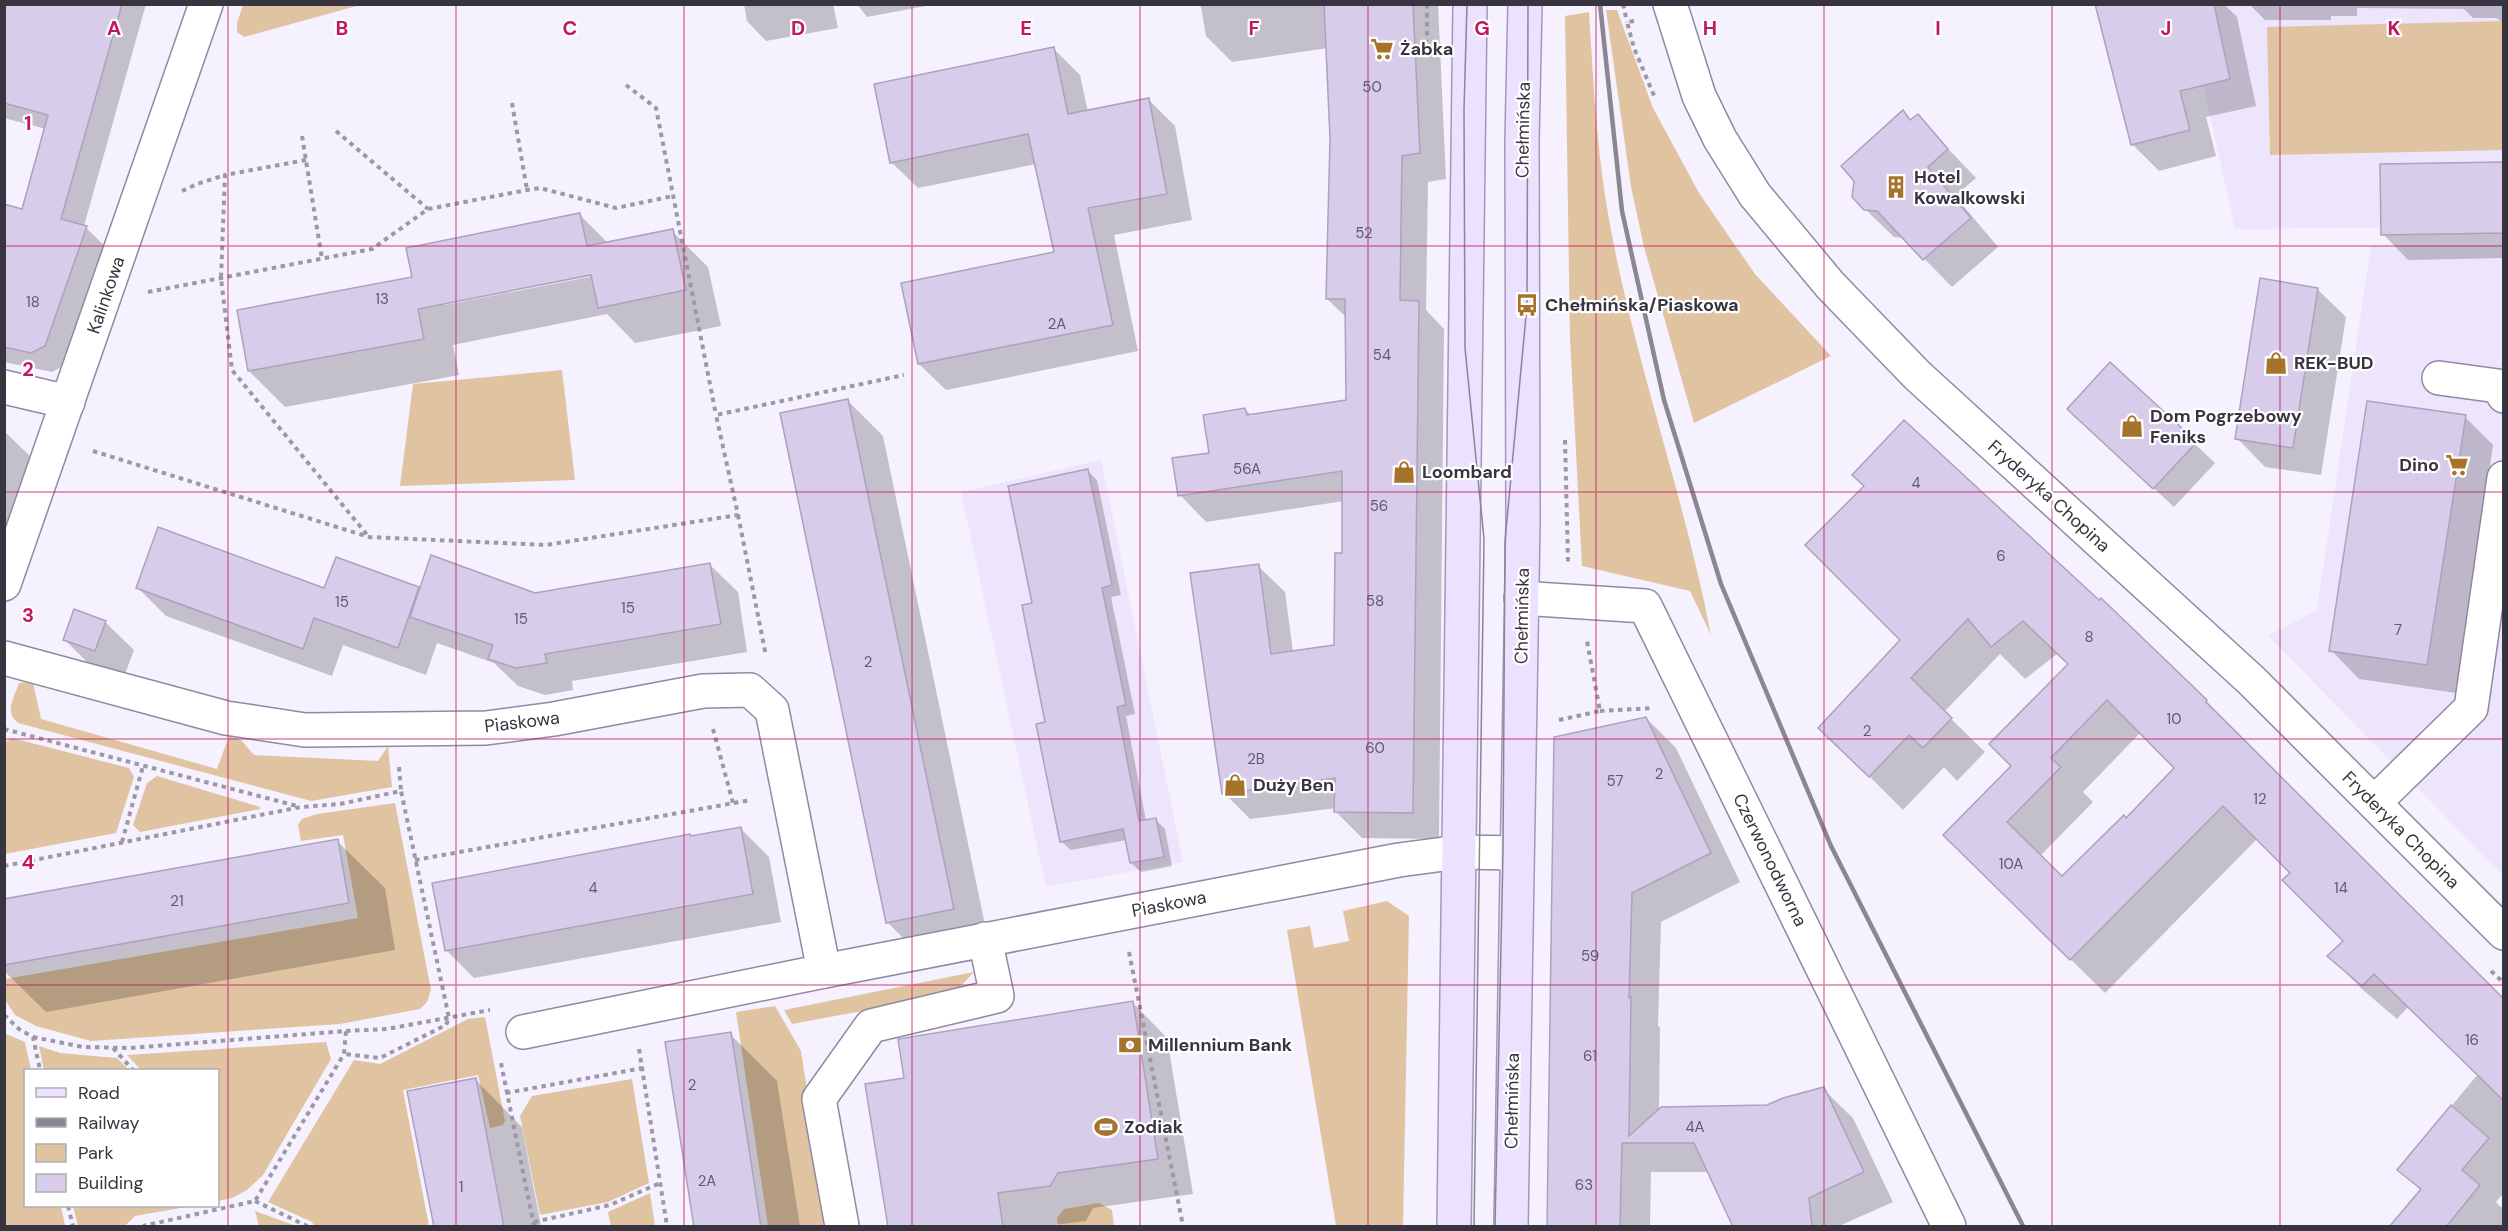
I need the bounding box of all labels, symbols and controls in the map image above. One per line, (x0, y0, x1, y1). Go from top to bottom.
text: A (107, 15, 121, 41)
text: B (336, 15, 348, 41)
text: C (563, 15, 577, 41)
text: D (791, 15, 805, 41)
text: E (1020, 15, 1032, 41)
text: F (1248, 15, 1260, 41)
text: G (1474, 15, 1490, 41)
text: H (1703, 15, 1717, 41)
text: I (1935, 15, 1941, 41)
text: J (2161, 15, 2171, 41)
text: K (2387, 15, 2401, 41)
supermarket icon: Żabka (1369, 36, 1395, 62)
place label: Żabka (1400, 37, 1453, 61)
house number: 50 (1362, 77, 1382, 97)
street label: Chełmińska (1510, 82, 1536, 178)
text: 1 (24, 110, 32, 136)
place label: Hotel Kowalkowski (1914, 165, 2025, 210)
building icon: Hotel Kowalkowski (1883, 174, 1909, 200)
house number: 52 (1355, 223, 1373, 243)
street label: Kalinkowa (82, 253, 130, 337)
house number: 13 (375, 289, 389, 309)
house number: 18 (26, 292, 40, 312)
bus stop icon: Chełmińska/Piaskowa (1514, 292, 1540, 318)
place label: Chełmińska/Piaskowa (1545, 293, 1739, 317)
house number: 2A (1048, 314, 1066, 334)
house number: 54 (1373, 345, 1391, 365)
shop icon: REK-BUD (2263, 350, 2289, 376)
place label: REK-BUD (2294, 351, 2373, 375)
text: 2 (22, 356, 34, 382)
place label: Dom Pogrzebowy Feniks (2150, 404, 2302, 449)
shop icon: Dom Pogrzebowy Feniks (2119, 413, 2145, 439)
street label: Fryderyka Chopina (1983, 435, 2115, 557)
supermarket icon: Dino (2444, 452, 2470, 478)
place label: Dino (2399, 453, 2439, 477)
house number: 56A (1233, 459, 1261, 479)
shop icon: Loombard (1391, 459, 1417, 485)
place label: Loombard (1422, 460, 1512, 484)
house number: 4 (1911, 473, 1921, 493)
house number: 56 (1370, 496, 1388, 516)
house number: 6 (1996, 546, 2006, 566)
street label: Chełmińska (1509, 568, 1535, 664)
house number: 58 (1366, 591, 1384, 611)
house number: 15 (335, 592, 349, 612)
house number: 15 (621, 598, 635, 618)
text: 3 (22, 602, 34, 628)
house number: 15 (514, 609, 528, 629)
house number: 7 (2394, 620, 2402, 640)
house number: 8 (2084, 627, 2094, 647)
house number: 2 (864, 652, 872, 672)
street label: Piaskowa (483, 705, 561, 739)
house number: 10 (2167, 709, 2181, 729)
house number: 2 (1863, 721, 1871, 741)
house number: 60 (1365, 738, 1385, 758)
house number: 2B (1247, 749, 1265, 769)
house number: 2 (1655, 764, 1663, 784)
street label: Fryderyka Chopina (2337, 766, 2465, 894)
house number: 57 (1607, 771, 1623, 791)
shop icon: Duży Ben (1222, 772, 1248, 798)
place label: Duży Ben (1253, 773, 1334, 797)
street label: Czerwonodworna (1727, 789, 1813, 931)
house number: 12 (2253, 789, 2267, 809)
text: 4 (22, 849, 35, 875)
house number: 10A (1999, 854, 2023, 874)
house number: 4 (588, 878, 598, 898)
house number: 14 (2334, 878, 2348, 898)
street label: Piaskowa (1130, 885, 1208, 923)
house number: 21 (170, 891, 184, 911)
house number: 59 (1581, 946, 1599, 966)
house number: 16 (2465, 1030, 2479, 1050)
bank icon: Millennium Bank (1117, 1032, 1143, 1058)
place label: Millennium Bank (1148, 1033, 1293, 1057)
house number: 61 (1583, 1046, 1597, 1066)
street label: Chełmińska (1499, 1053, 1525, 1149)
legend (24, 1069, 219, 1207)
house number: 2 (688, 1075, 696, 1095)
text: Road (78, 1081, 120, 1105)
text: Railway (78, 1111, 140, 1135)
sports icon: Zodiak (1093, 1114, 1119, 1140)
place label: Zodiak (1124, 1115, 1184, 1139)
house number: 4A (1685, 1117, 1705, 1137)
text: Park (78, 1141, 114, 1165)
text: Building (78, 1171, 143, 1195)
house number: 2A (698, 1171, 716, 1191)
house number: 63 (1575, 1175, 1593, 1195)
house number: 1 (459, 1177, 463, 1197)

